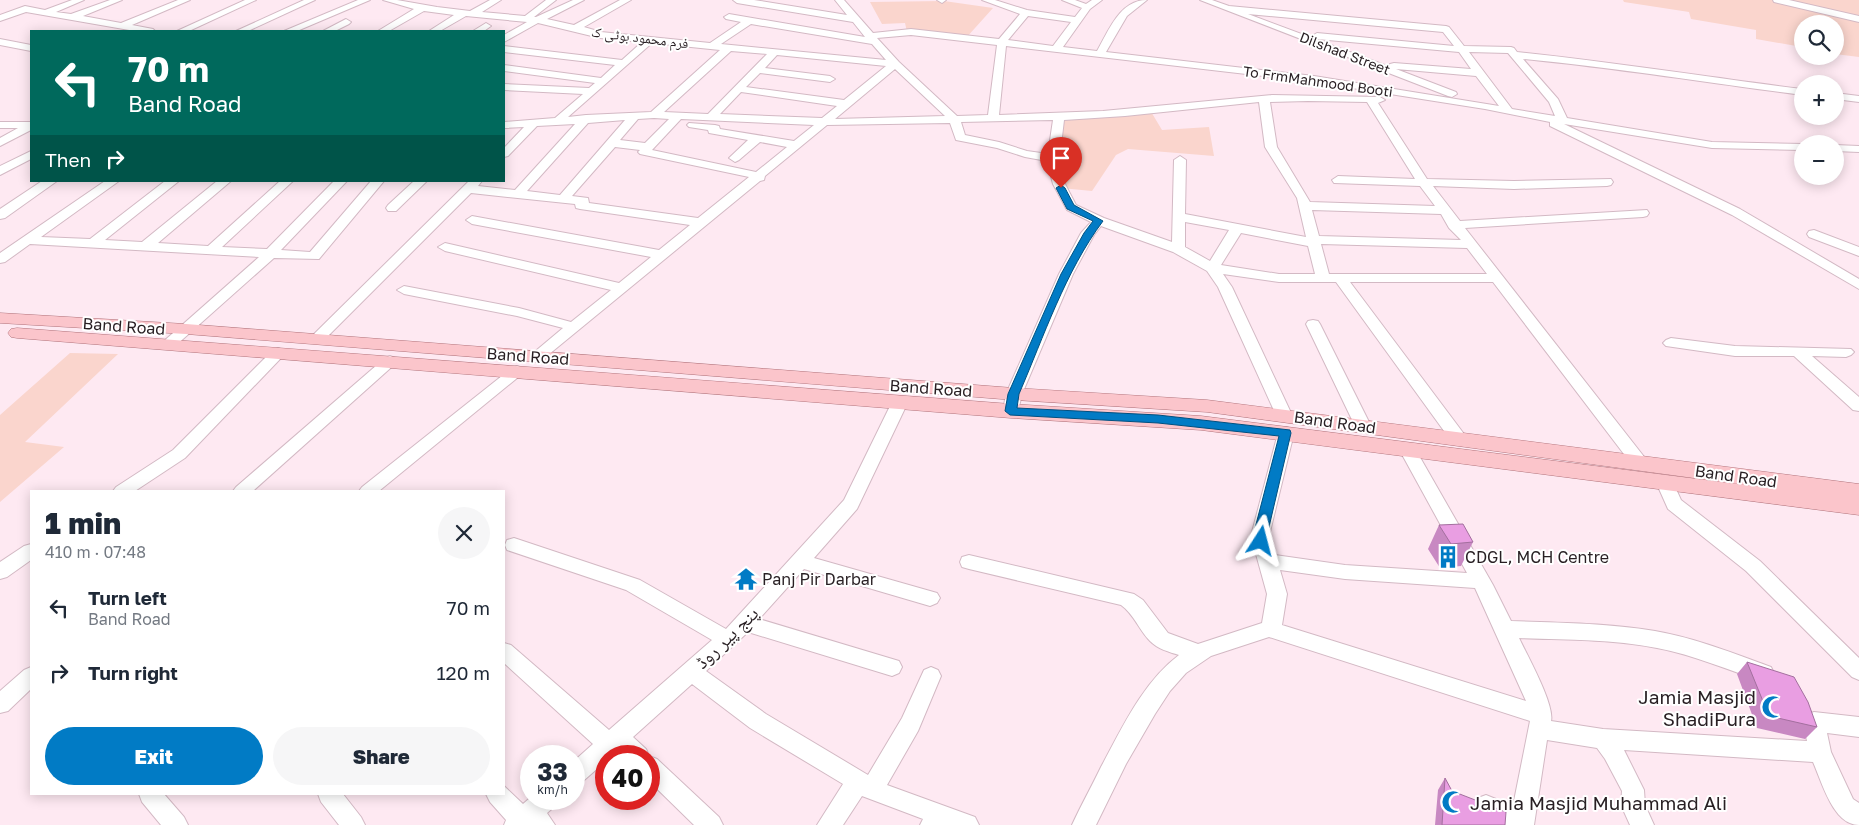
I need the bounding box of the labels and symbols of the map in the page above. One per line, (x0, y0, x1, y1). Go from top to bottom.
street label: فرم محمود بوٹی ک (590, 23, 690, 53)
street label: Dilshad Street (1297, 28, 1393, 78)
street label: To FrmMahmood Booti (1242, 62, 1394, 100)
pin (1040, 137, 1082, 188)
street label: Band Road (82, 313, 166, 339)
street label: Band Road (486, 343, 570, 369)
street label: Band Road (889, 375, 973, 401)
street label: Band Road (1293, 406, 1377, 438)
street label: Band Road (1694, 460, 1778, 492)
position arrow (1234, 514, 1286, 566)
building icon: CDGL, MCH Centre (1435, 544, 1461, 570)
place label: CDGL, MCH Centre (1465, 547, 1609, 567)
temple icon: Panj Pir Darbar (733, 566, 759, 592)
place label: Panj Pir Darbar (762, 569, 876, 589)
street label: پنج پیر روڈ (689, 601, 764, 674)
place label: Jamia Masjid ShadiPura (1638, 685, 1756, 730)
mosque icon: Jamia Masjid ShadiPura (1760, 694, 1786, 720)
speed limit sign: 40 (595, 745, 660, 810)
mosque icon: Jamia Masjid Muhammad Ali (1440, 789, 1466, 815)
place label: Jamia Masjid Muhammad Ali (1470, 791, 1727, 814)

